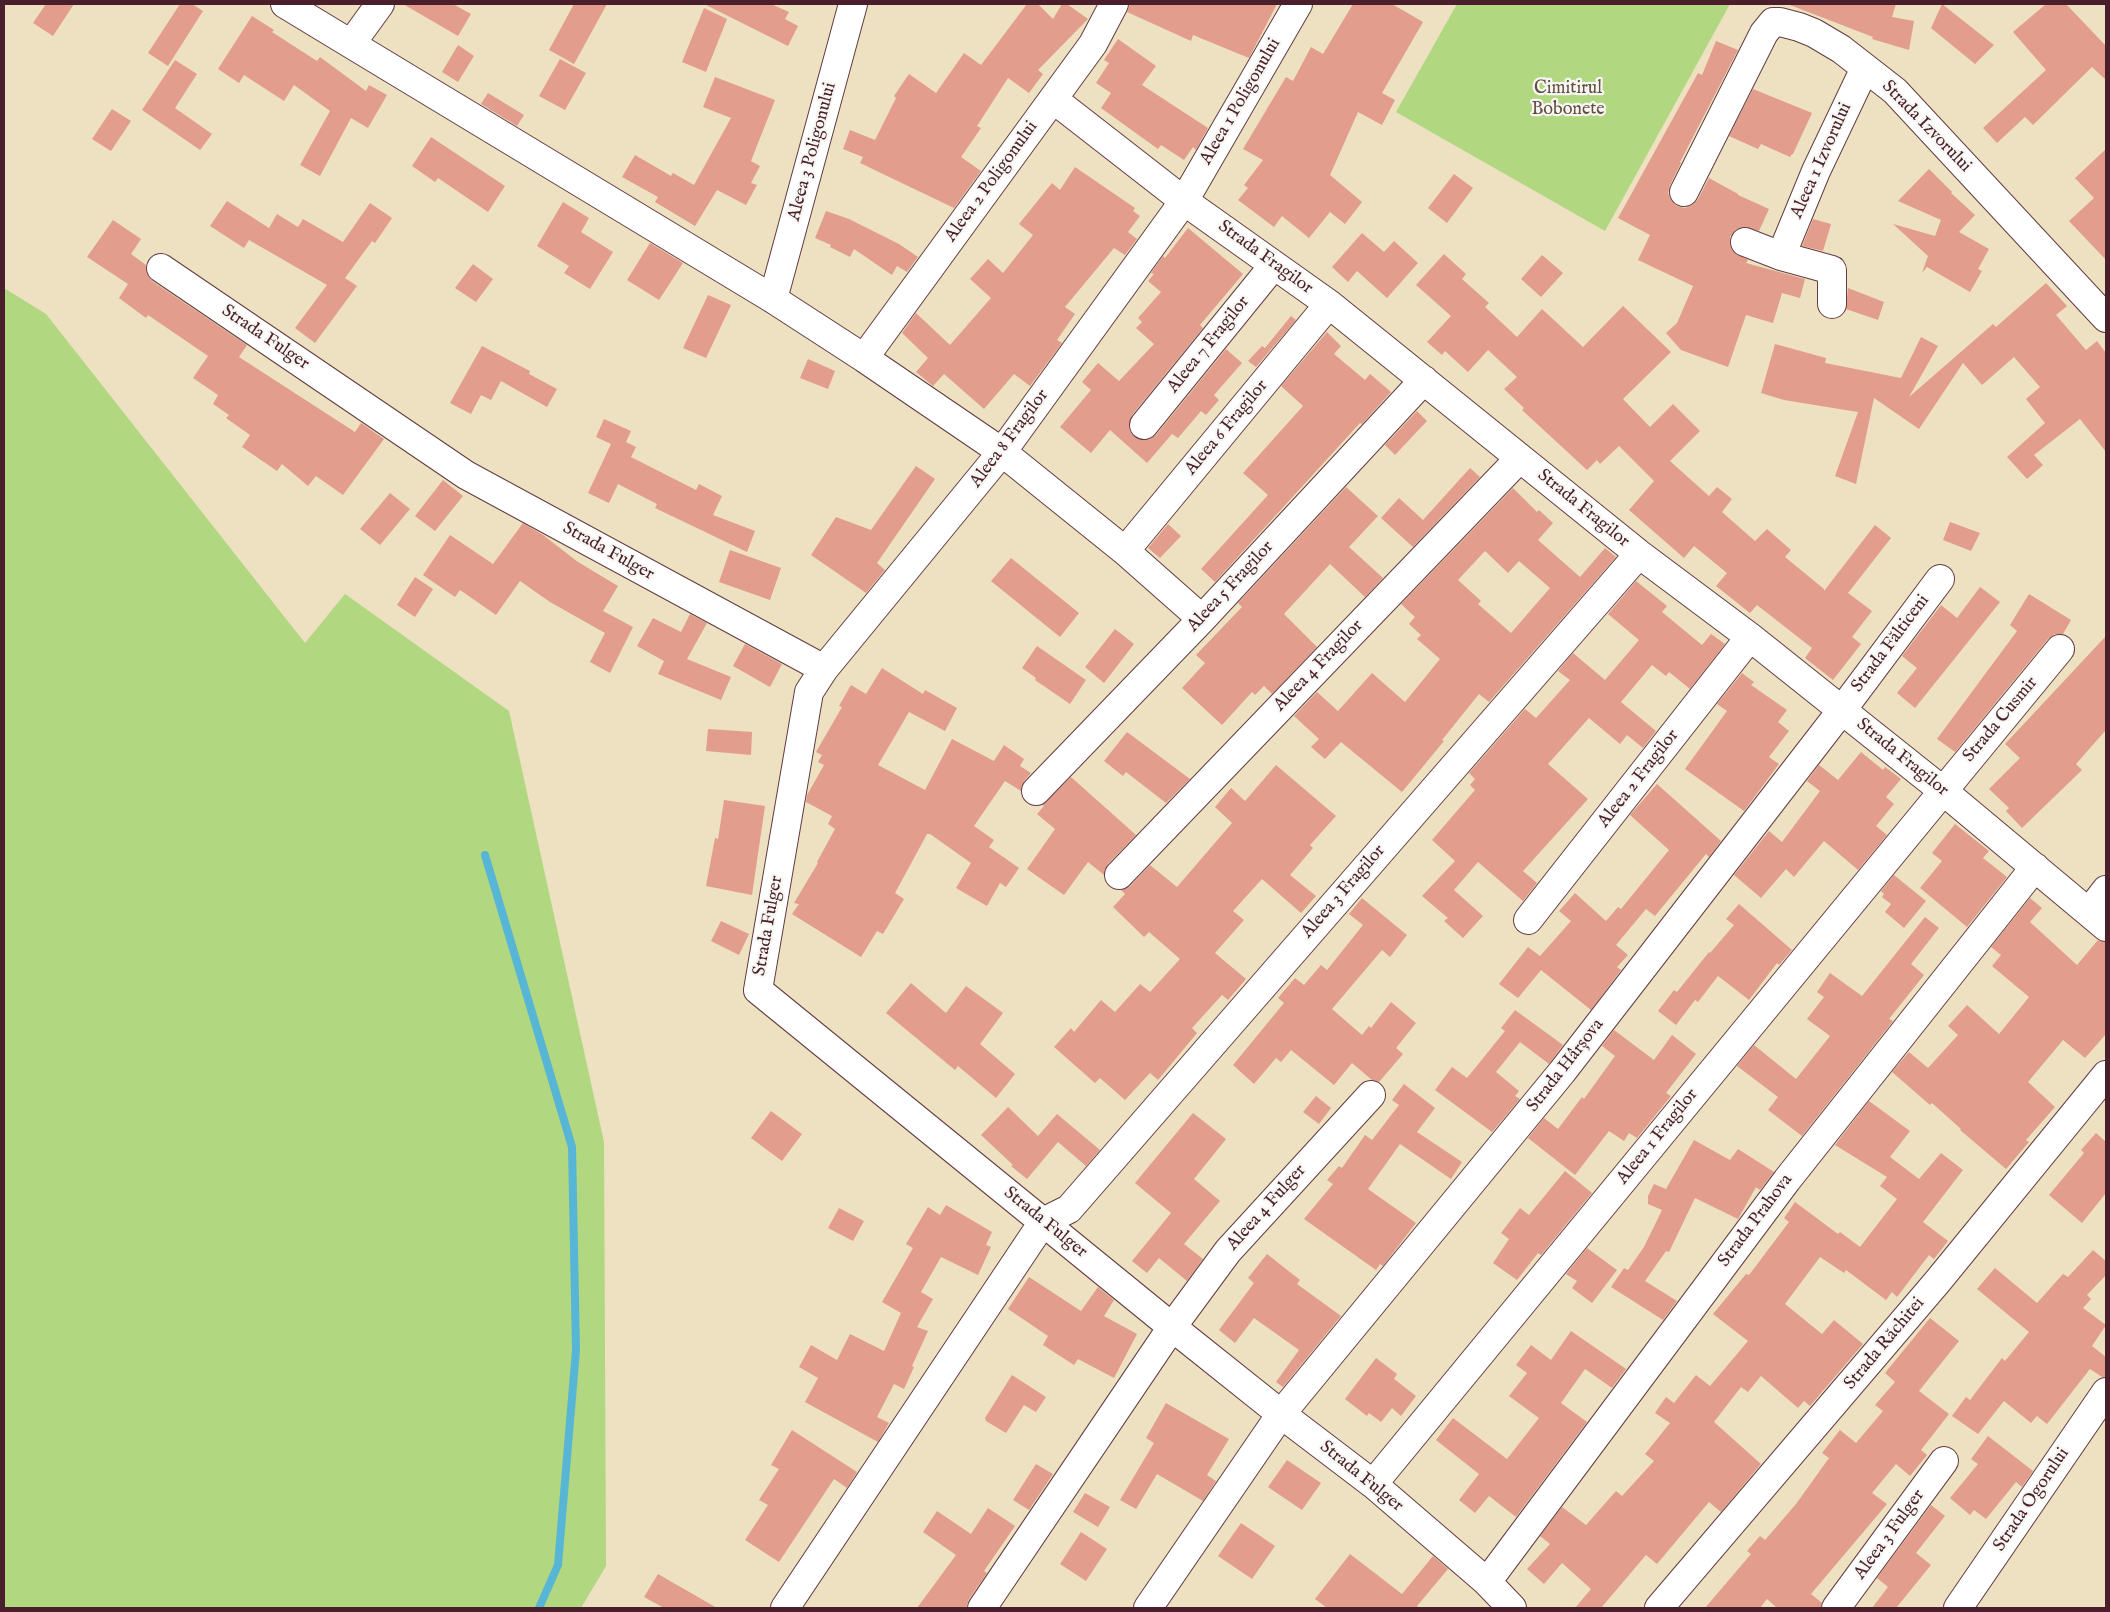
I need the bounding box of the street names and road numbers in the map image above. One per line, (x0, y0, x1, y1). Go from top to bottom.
street label: Aleea 1 Poligonului (1196, 35, 1286, 169)
street label: Strada Izvorului (1877, 76, 1975, 178)
street label: Aleea 3 Poligonului (784, 80, 842, 224)
street label: Aleea 1 Izvorului (1787, 100, 1857, 222)
street label: Aleea 2 Poligonului (941, 117, 1043, 247)
street label: Strada Fragilor (1213, 216, 1317, 300)
street label: Aleea 7 Fragilor (1163, 292, 1255, 398)
street label: Strada Fulger (217, 301, 313, 375)
street label: Aleea 6 Fragilor (1181, 376, 1273, 480)
street label: Aleea 8 Fragilor (966, 386, 1054, 492)
street label: Strada Fragilor (1533, 465, 1633, 553)
street label: Strada Fulger (558, 518, 658, 586)
street label: Aleea 5 Fragilor (1183, 537, 1279, 637)
street label: Strada Fălticeni (1847, 591, 1935, 697)
street label: Aleea 4 Fragilor (1270, 616, 1368, 716)
street label: Strada Cusmir (1959, 673, 2043, 767)
street label: Strada Fragilor (1852, 714, 1952, 802)
street label: Aleea 2 Fragilor (1594, 726, 1684, 832)
street label: Aleea 3 Fragilor (1297, 841, 1391, 943)
street label: Strada Fulger (750, 874, 788, 978)
street label: Strada Hârșova (1523, 1015, 1609, 1117)
street label: Aleea 1 Fragilor (1613, 1085, 1703, 1189)
street label: Aleea 4 Fulger (1223, 1161, 1311, 1255)
street label: Strada Prahova (1714, 1170, 1798, 1272)
street label: Strada Fulger (999, 1183, 1091, 1263)
street label: Strada Răchitei (1840, 1293, 1930, 1395)
street label: Strada Fulger (1315, 1437, 1407, 1517)
street label: Strada Ogorului (1989, 1444, 2075, 1556)
street label: Aleea 3 Fulger (1850, 1486, 1930, 1584)

